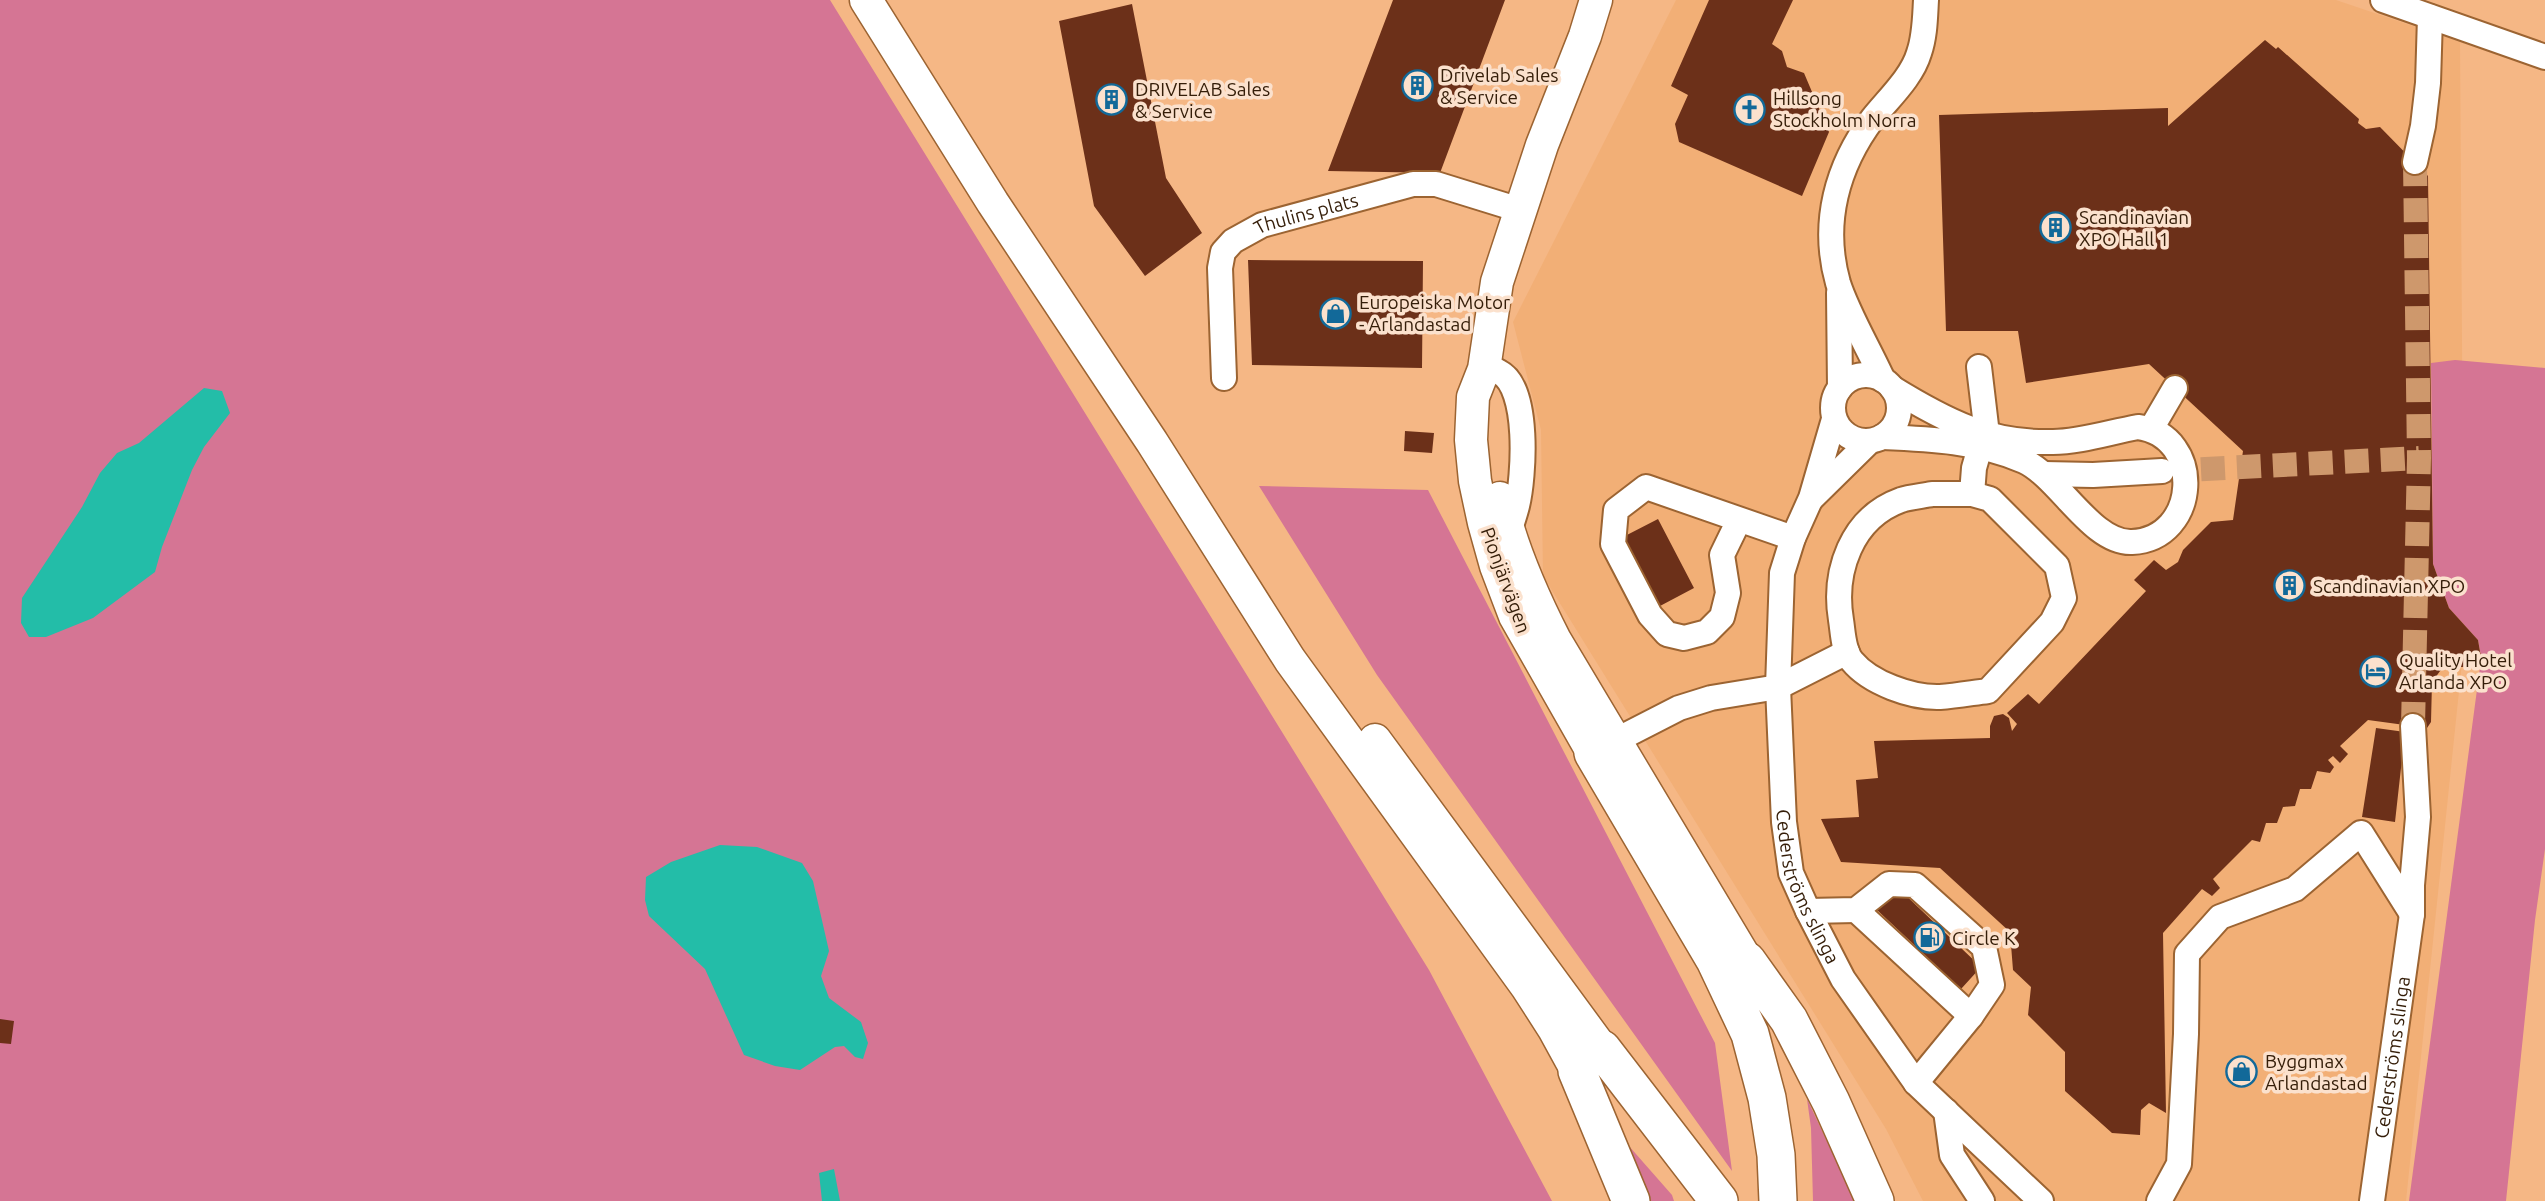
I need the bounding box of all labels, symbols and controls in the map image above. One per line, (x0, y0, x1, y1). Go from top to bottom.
place label: Drivelab Sales & Service (1440, 64, 1559, 108)
building icon: Drivelab Sales & Service (1400, 69, 1434, 103)
place label: DRIVELAB Sales & Service (1135, 78, 1270, 122)
building icon: DRIVELAB Sales & Service (1095, 83, 1129, 117)
place label: Hillsong Stockholm Norra (1773, 87, 1916, 131)
church icon: Hillsong Stockholm Norra (1733, 92, 1767, 126)
street label: Thulins plats (1250, 188, 1361, 238)
place label: Scandinavian XPO Hall 1 (2079, 206, 2189, 250)
building icon: Scandinavian XPO Hall 1 (2039, 211, 2073, 245)
place label: Europeiska Motor - Arlandastad (1359, 291, 1510, 335)
shop icon: Europeiska Motor - Arlandastad (1319, 296, 1353, 330)
street label: Pionjärvägen (1477, 524, 1535, 636)
building icon: Scandinavian XPO (2273, 569, 2307, 603)
place label: Scandinavian XPO (2313, 575, 2465, 597)
place label: Quality Hotel Arlanda XPO (2399, 649, 2512, 693)
hotel icon: Quality Hotel Arlanda XPO (2359, 654, 2393, 688)
street label: Cederströms slinga (1772, 809, 1844, 967)
fuel station icon: Circle K (1912, 921, 1946, 955)
place label: Circle K (1952, 927, 2016, 949)
street label: Cederströms slinga (2370, 975, 2414, 1140)
place label: Byggmax Arlandastad (2265, 1050, 2368, 1094)
shop icon: Byggmax Arlandastad (2225, 1055, 2259, 1089)

